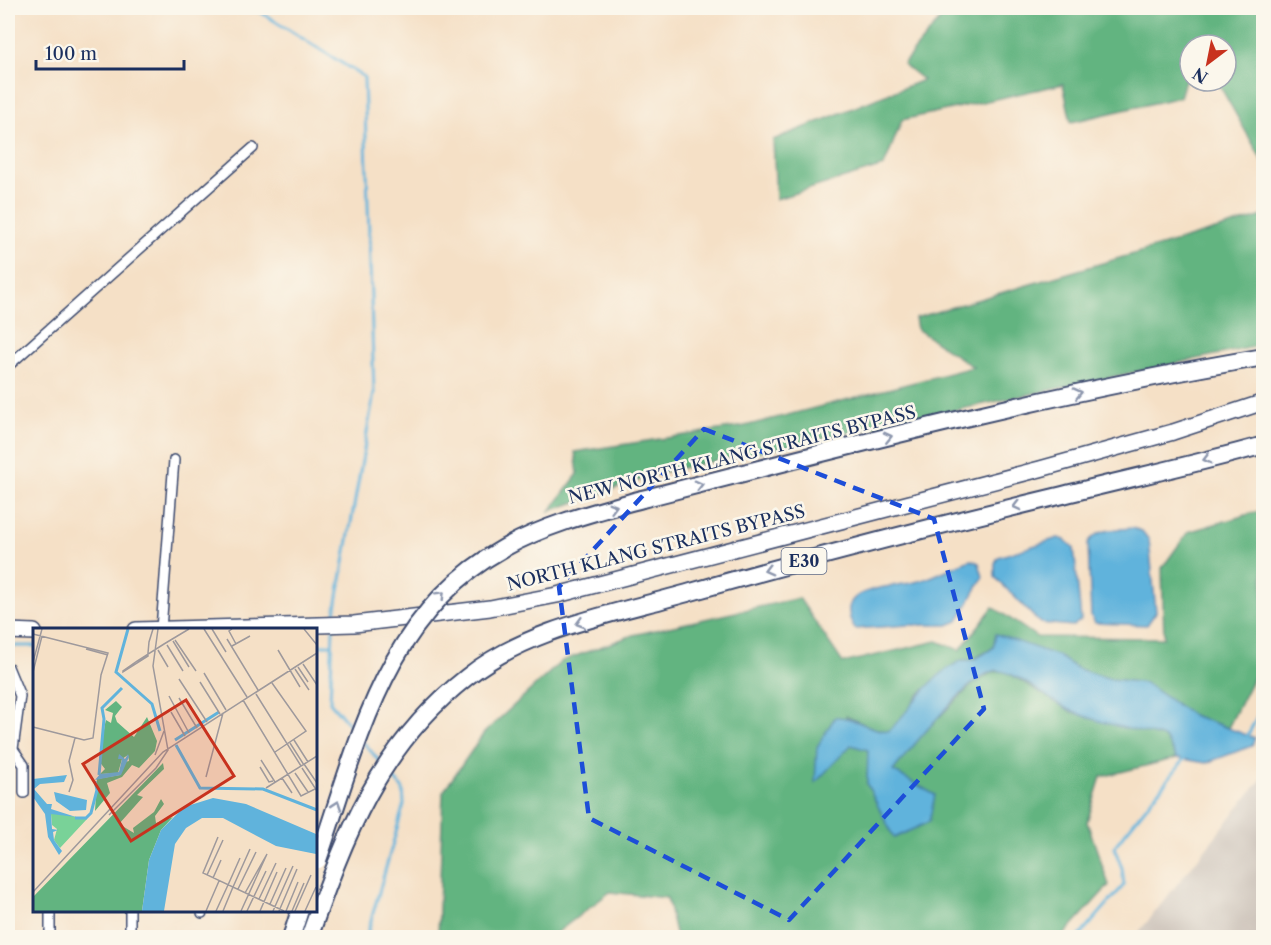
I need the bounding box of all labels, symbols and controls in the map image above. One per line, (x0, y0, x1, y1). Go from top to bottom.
scale bar (36, 33, 184, 71)
north arrow (1178, 33, 1238, 93)
text: 100 m (45, 43, 97, 65)
text: N (1189, 64, 1211, 88)
one-way arrow (1072, 387, 1082, 400)
street label: NEW NORTH KLANG STRAITS BYPASS (566, 401, 918, 509)
one-way arrow (883, 432, 893, 445)
one-way arrow (1202, 452, 1212, 465)
one-way arrow (693, 479, 703, 492)
one-way arrow (1013, 498, 1023, 511)
street label: NORTH KLANG STRAITS BYPASS (505, 500, 807, 596)
one-way arrow (607, 502, 618, 514)
road number: E30 (782, 548, 826, 574)
one-way arrow (763, 563, 773, 576)
one-way arrow (434, 592, 445, 603)
one-way arrow (575, 616, 585, 629)
inset map (33, 628, 316, 912)
one-way arrow (330, 800, 342, 811)

